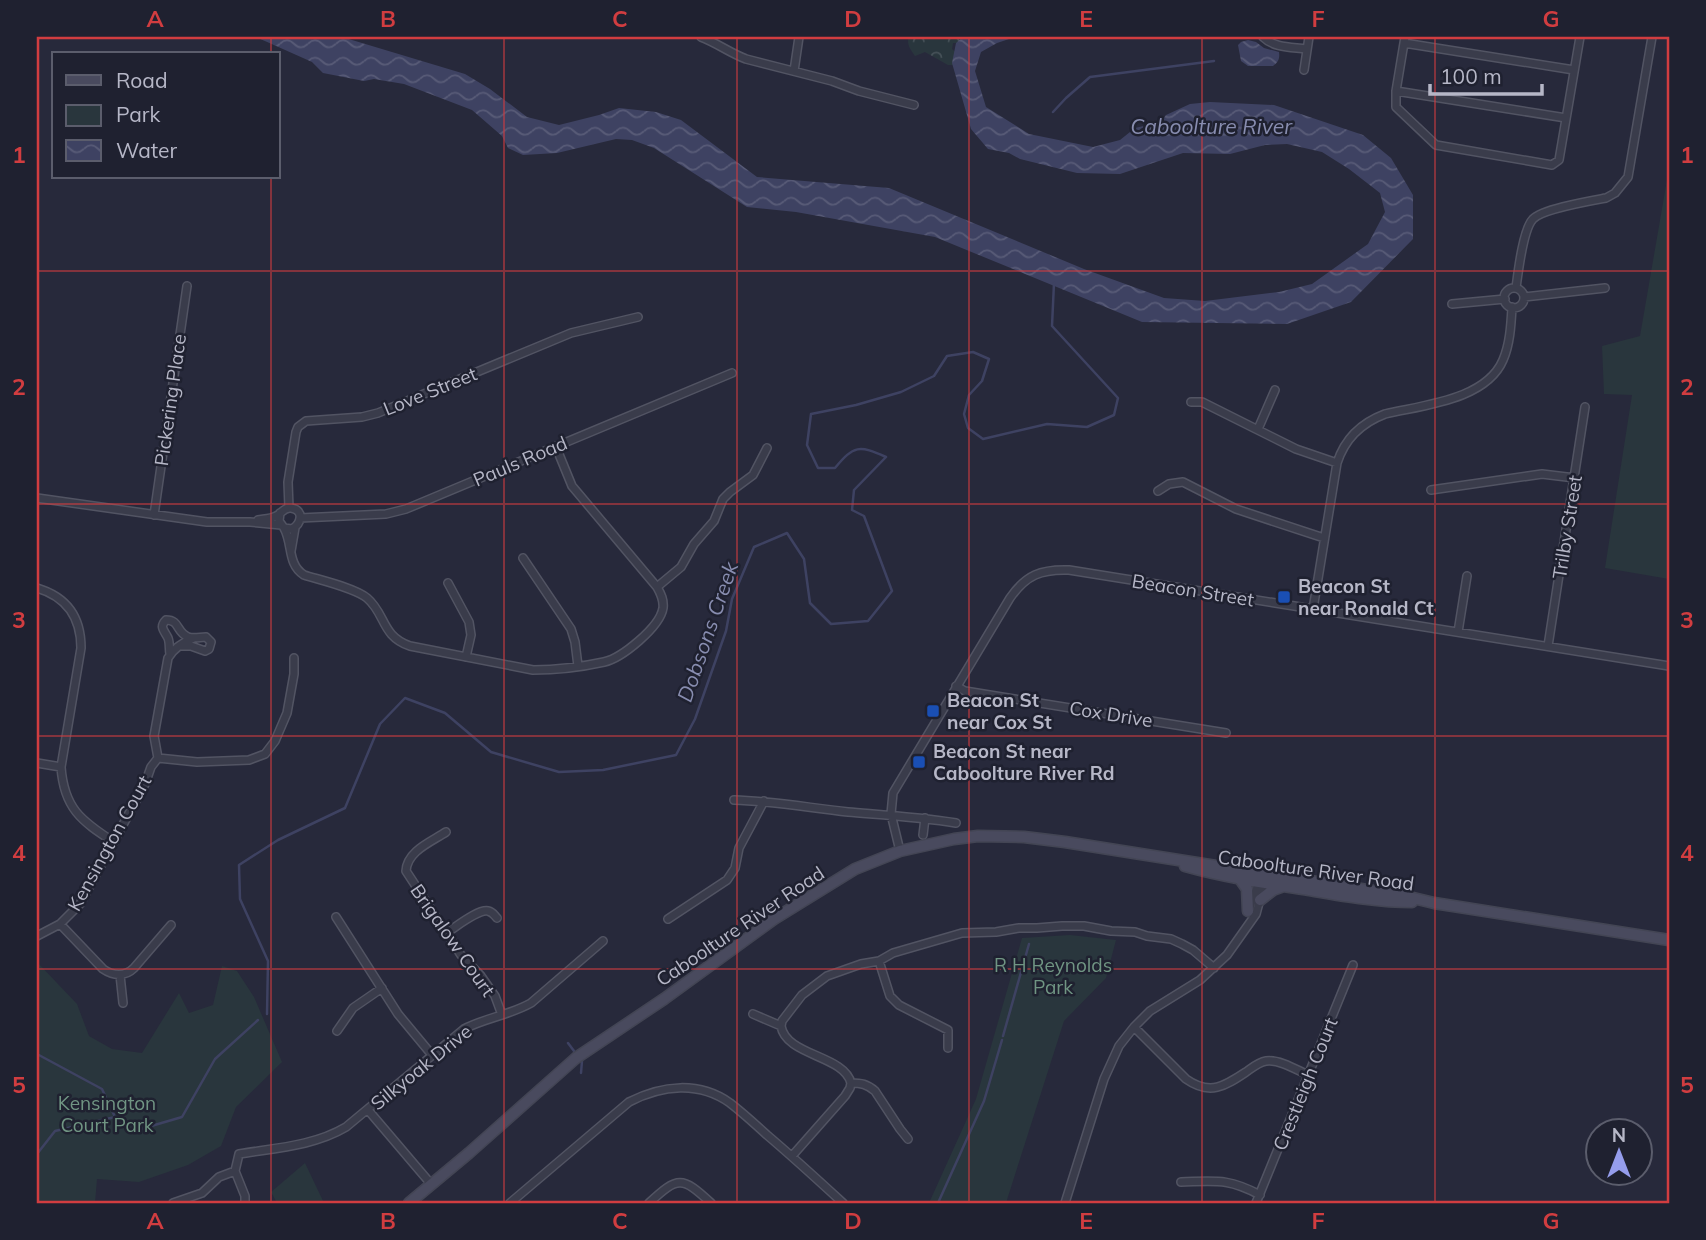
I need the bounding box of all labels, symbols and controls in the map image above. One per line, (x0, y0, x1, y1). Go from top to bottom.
text: A (146, 4, 164, 33)
text: B (380, 4, 396, 33)
text: C (612, 4, 628, 33)
text: D (844, 4, 862, 33)
text: E (1079, 4, 1093, 33)
text: F (1311, 4, 1325, 33)
text: G (1542, 4, 1560, 33)
legend (52, 52, 280, 178)
scale bar (1430, 52, 1542, 96)
text: 100 m (1440, 63, 1502, 89)
text: Road (116, 67, 167, 93)
text: Park (116, 101, 160, 127)
water label: Caboolture River (1130, 113, 1293, 139)
text: Water (116, 137, 177, 163)
text: 1 (12, 140, 26, 169)
text: 1 (1680, 140, 1694, 169)
street label: Pickering Place (149, 332, 191, 468)
street label: Love Street (380, 361, 481, 421)
text: 2 (12, 372, 26, 401)
text: 2 (1680, 372, 1694, 401)
street label: Pauls Road (469, 430, 571, 492)
street label: Trilby Street (1547, 473, 1587, 581)
water label: Dobsons Creek (671, 557, 744, 705)
street label: Beacon Street (1130, 568, 1256, 612)
place label: Beacon St near Ronald Ct (1298, 574, 1434, 620)
marker: Beacon St near Ronald Ct (1276, 589, 1292, 605)
text: 3 (12, 605, 26, 634)
text: 3 (1680, 605, 1694, 634)
place label: Beacon St near Cox St (947, 688, 1052, 734)
street label: Cox Drive (1068, 696, 1154, 732)
marker: Beacon St near Cox St (925, 703, 941, 719)
place label: Beacon St near Caboolture River Rd (933, 739, 1115, 785)
marker: Beacon St near Caboolture River Rd (911, 754, 927, 770)
street label: Kensington Court (62, 771, 156, 915)
text: 4 (12, 838, 26, 867)
text: 4 (1680, 838, 1694, 867)
street label: Caboolture River Road (1216, 844, 1416, 896)
street label: Caboolture River Road (651, 861, 829, 991)
street label: Brigalow Court (405, 879, 501, 1001)
park label: R H Reynolds Park (994, 953, 1112, 999)
street label: Crestleigh Court (1267, 1014, 1343, 1154)
street label: Silkyoak Drive (366, 1019, 476, 1115)
text: 5 (12, 1070, 26, 1099)
text: 5 (1680, 1070, 1694, 1099)
park label: Kensington Court Park (58, 1091, 156, 1137)
north arrow (1584, 1118, 1654, 1188)
text: N (1612, 1123, 1626, 1147)
text: A (146, 1206, 164, 1235)
text: B (380, 1206, 396, 1235)
text: C (612, 1206, 628, 1235)
text: D (844, 1206, 862, 1235)
text: E (1079, 1206, 1093, 1235)
text: F (1311, 1206, 1325, 1235)
text: G (1542, 1206, 1560, 1235)

